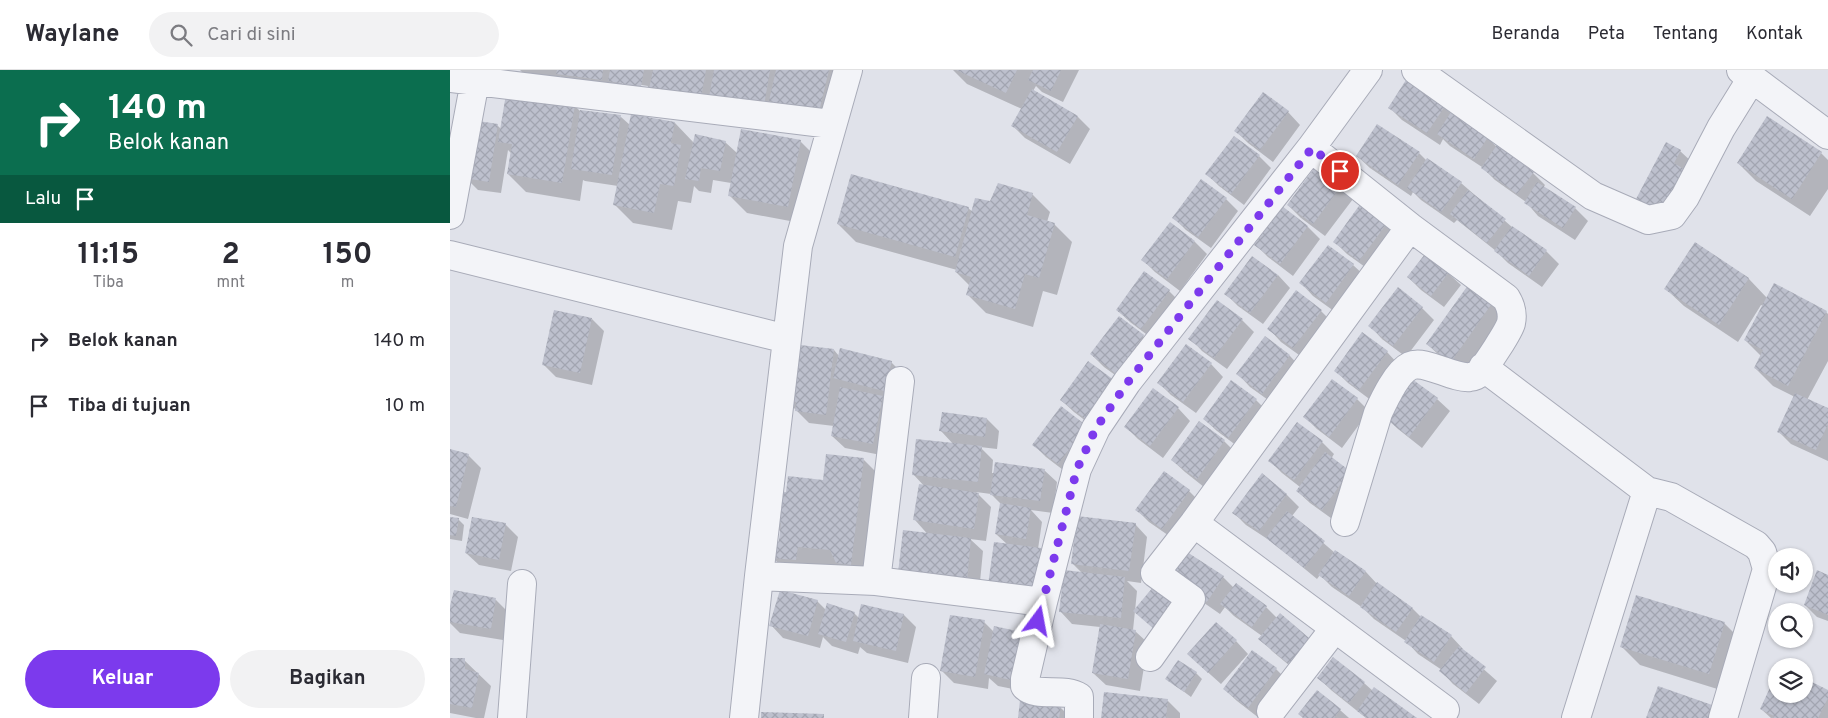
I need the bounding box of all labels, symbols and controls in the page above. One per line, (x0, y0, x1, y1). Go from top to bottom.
search box (149, 12, 499, 57)
text: Waylane (25, 20, 119, 50)
icon: search (167, 21, 195, 49)
text: Cari di sini (207, 23, 296, 47)
text: Beranda (1491, 23, 1560, 46)
text: Peta (1588, 23, 1625, 46)
text: Tentang (1653, 23, 1718, 46)
text: Kontak (1746, 23, 1803, 46)
text: 140 m (108, 87, 207, 131)
icon: right (25, 90, 90, 155)
text: Belok kanan (108, 130, 229, 157)
pin (1319, 150, 1361, 192)
icon: arrive (1326, 157, 1354, 185)
icon: arrive (71, 185, 99, 213)
text: Lalu (25, 187, 61, 211)
text: 11:15 (77, 237, 139, 274)
text: 2 (222, 237, 240, 274)
text: 150 (323, 237, 373, 274)
text: Tiba (93, 273, 124, 293)
text: mnt (217, 273, 245, 293)
text: m (341, 273, 354, 293)
icon: right (25, 327, 53, 355)
text: Belok kanan (68, 329, 178, 353)
text: 140 m (374, 329, 425, 353)
icon: arrive (25, 392, 53, 420)
text: Tiba di tujuan (68, 394, 191, 418)
text: 10 m (385, 394, 425, 418)
map controls (1768, 548, 1813, 703)
button: sound (1768, 548, 1813, 593)
position arrow (1011, 594, 1063, 646)
button: search (1768, 603, 1813, 648)
button: Keluar (25, 650, 220, 708)
button: Bagikan (230, 650, 425, 708)
button: layers (1768, 658, 1813, 703)

